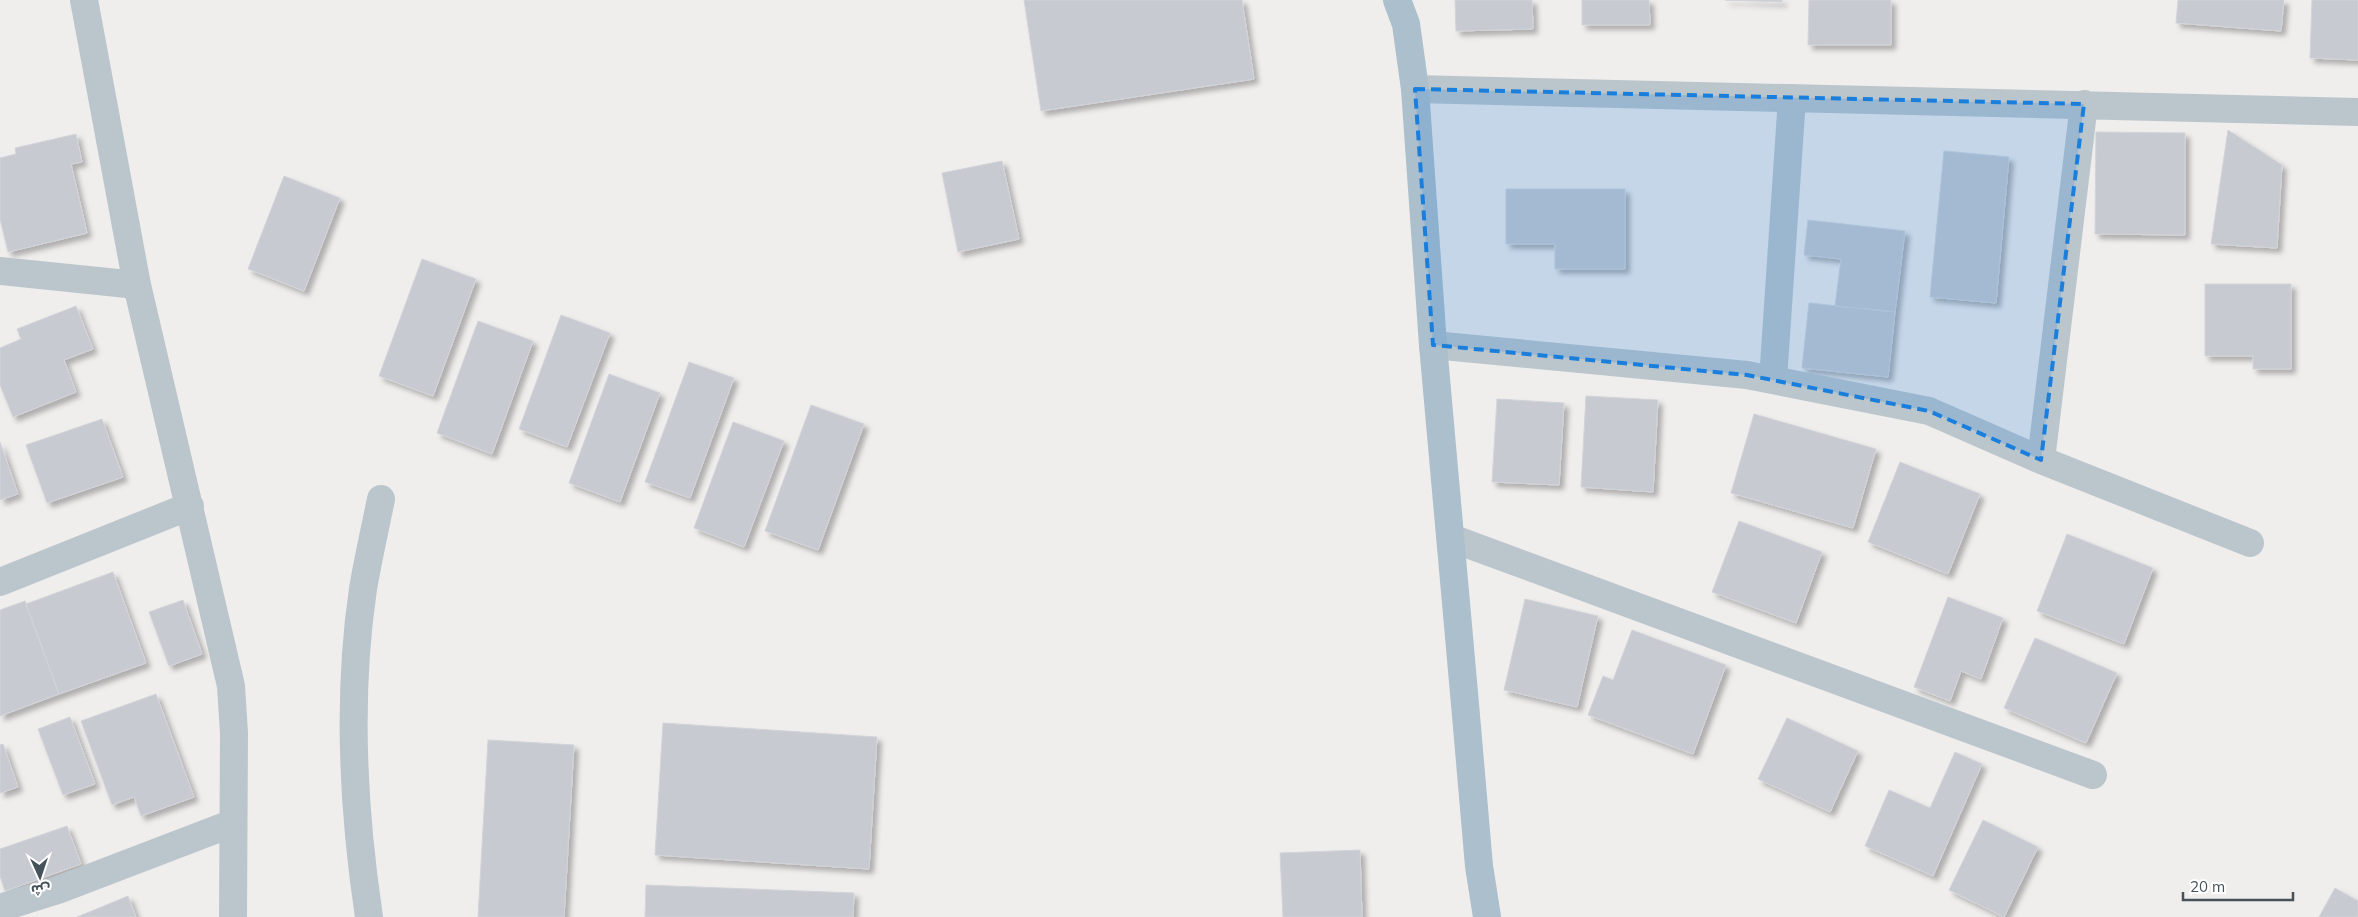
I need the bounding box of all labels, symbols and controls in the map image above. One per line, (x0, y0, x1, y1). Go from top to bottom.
north arrow (15, 852, 65, 902)
scale bar (2183, 870, 2293, 902)
text: 20 m (2190, 877, 2225, 896)
text: ش (31, 880, 51, 899)

